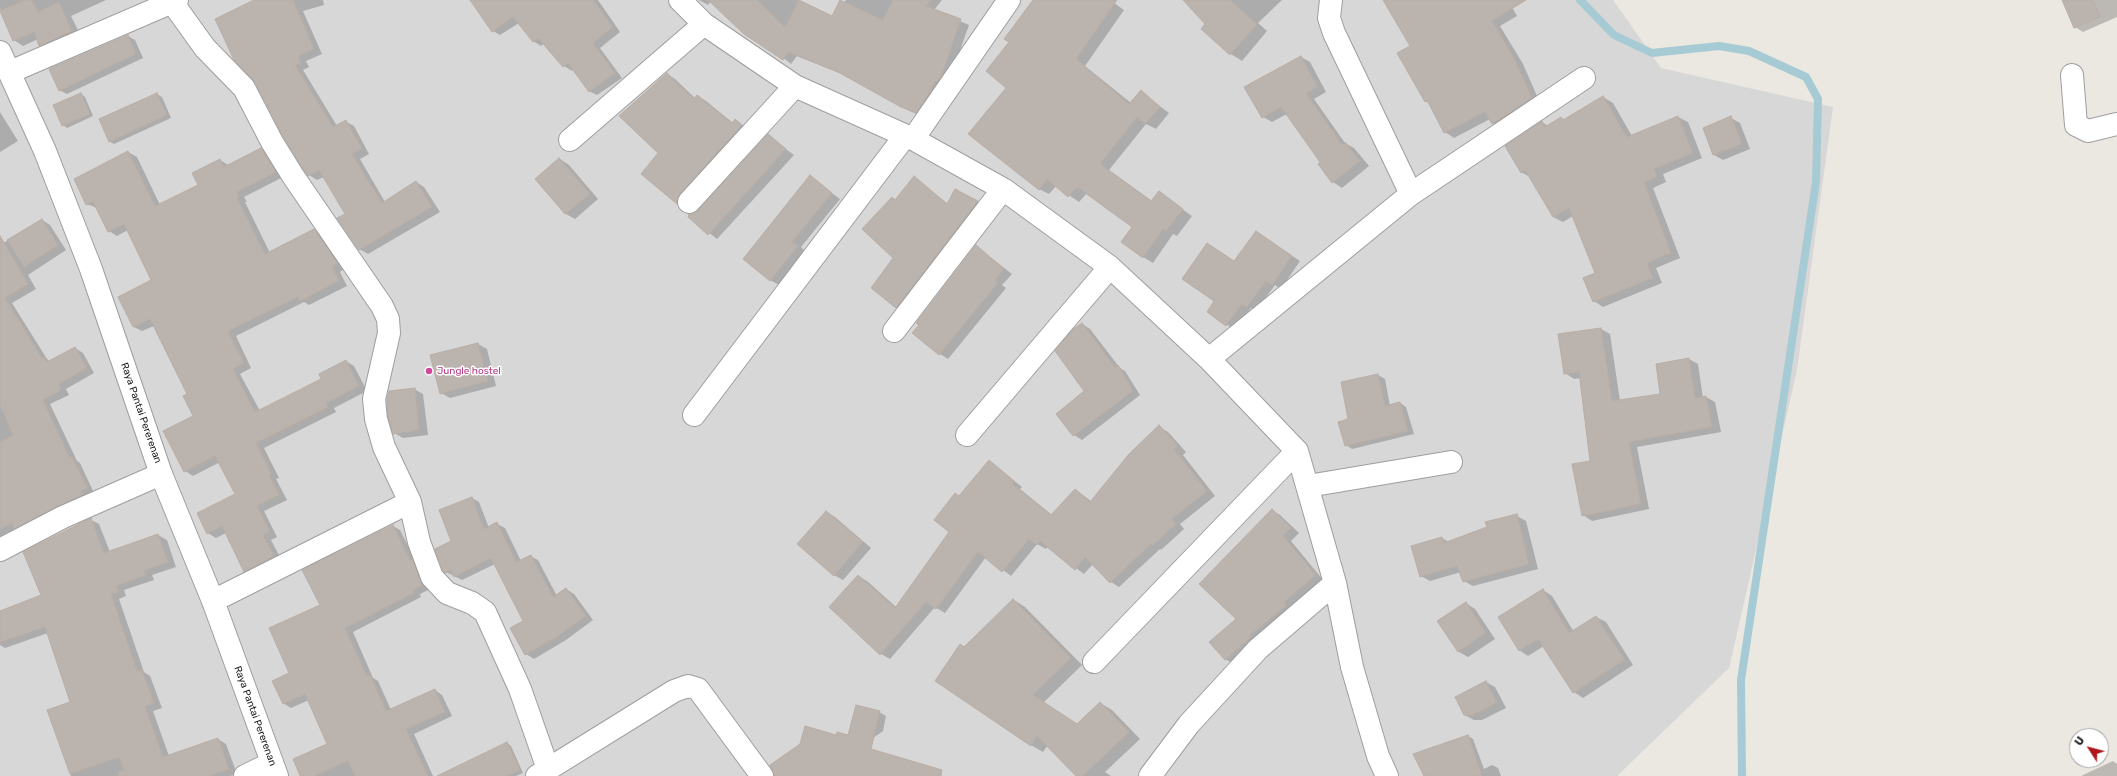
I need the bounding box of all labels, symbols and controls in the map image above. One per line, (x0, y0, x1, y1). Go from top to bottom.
street label: Raya Pantai Pererenan (118, 361, 164, 465)
place label: Jungle hostel (437, 365, 501, 377)
marker: Jungle hostel (424, 366, 434, 376)
street label: Raya Pantai Pererenan (231, 664, 279, 768)
north arrow (2069, 728, 2109, 768)
text: U (2072, 734, 2087, 748)

